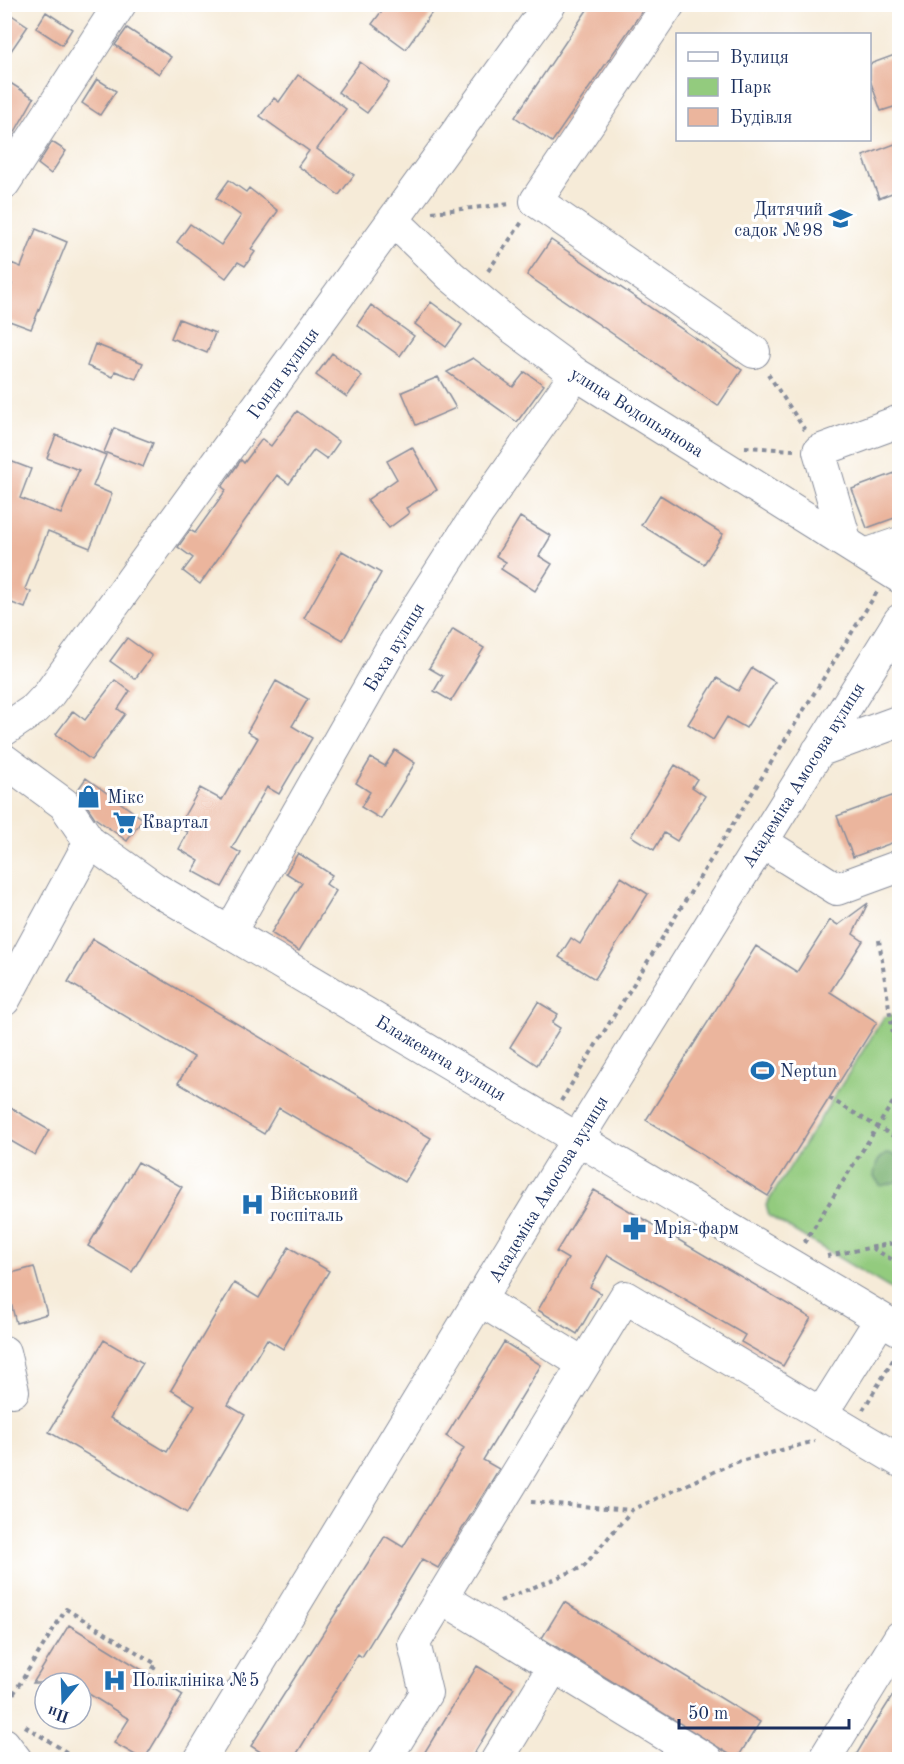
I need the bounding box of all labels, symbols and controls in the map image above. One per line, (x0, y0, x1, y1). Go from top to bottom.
legend (676, 33, 871, 141)
text: Вулиця (730, 49, 789, 67)
text: Парк (730, 79, 771, 97)
text: Будівля (730, 109, 792, 127)
place label: Дитячий садок №98 (734, 201, 823, 240)
school or university icon: Дитячий садок №98 (828, 206, 854, 232)
street label: Гонди вулиця (245, 325, 323, 423)
street label: улица Водопьянова (567, 365, 706, 461)
street label: Баха вулиця (361, 600, 428, 695)
street label: Академіка Амосова вулиця (739, 680, 868, 871)
shop icon: Мікс (76, 784, 102, 810)
place label: Мікс (107, 789, 144, 807)
supermarket icon: Квартал (111, 809, 137, 835)
place label: Квартал (142, 814, 208, 832)
street label: Блажевича вулиця (372, 1013, 509, 1105)
sports icon: Neptun (749, 1058, 775, 1084)
place label: Neptun (780, 1063, 837, 1081)
street label: Академіка Амосова вулиця (486, 1093, 612, 1286)
place label: Військовий госпіталь (270, 1186, 358, 1225)
hospital icon: Військовий госпіталь (239, 1191, 265, 1217)
pharmacy icon: Мрія-фарм (622, 1215, 648, 1241)
place label: Мрія-фарм (653, 1220, 739, 1239)
hospital icon: Поліклініка №5 (101, 1667, 127, 1693)
north arrow (33, 1671, 93, 1731)
place label: Поліклініка №5 (132, 1672, 259, 1690)
scale bar (679, 1692, 848, 1730)
text: Пн (46, 1702, 72, 1724)
text: 50 m (688, 1705, 728, 1723)

